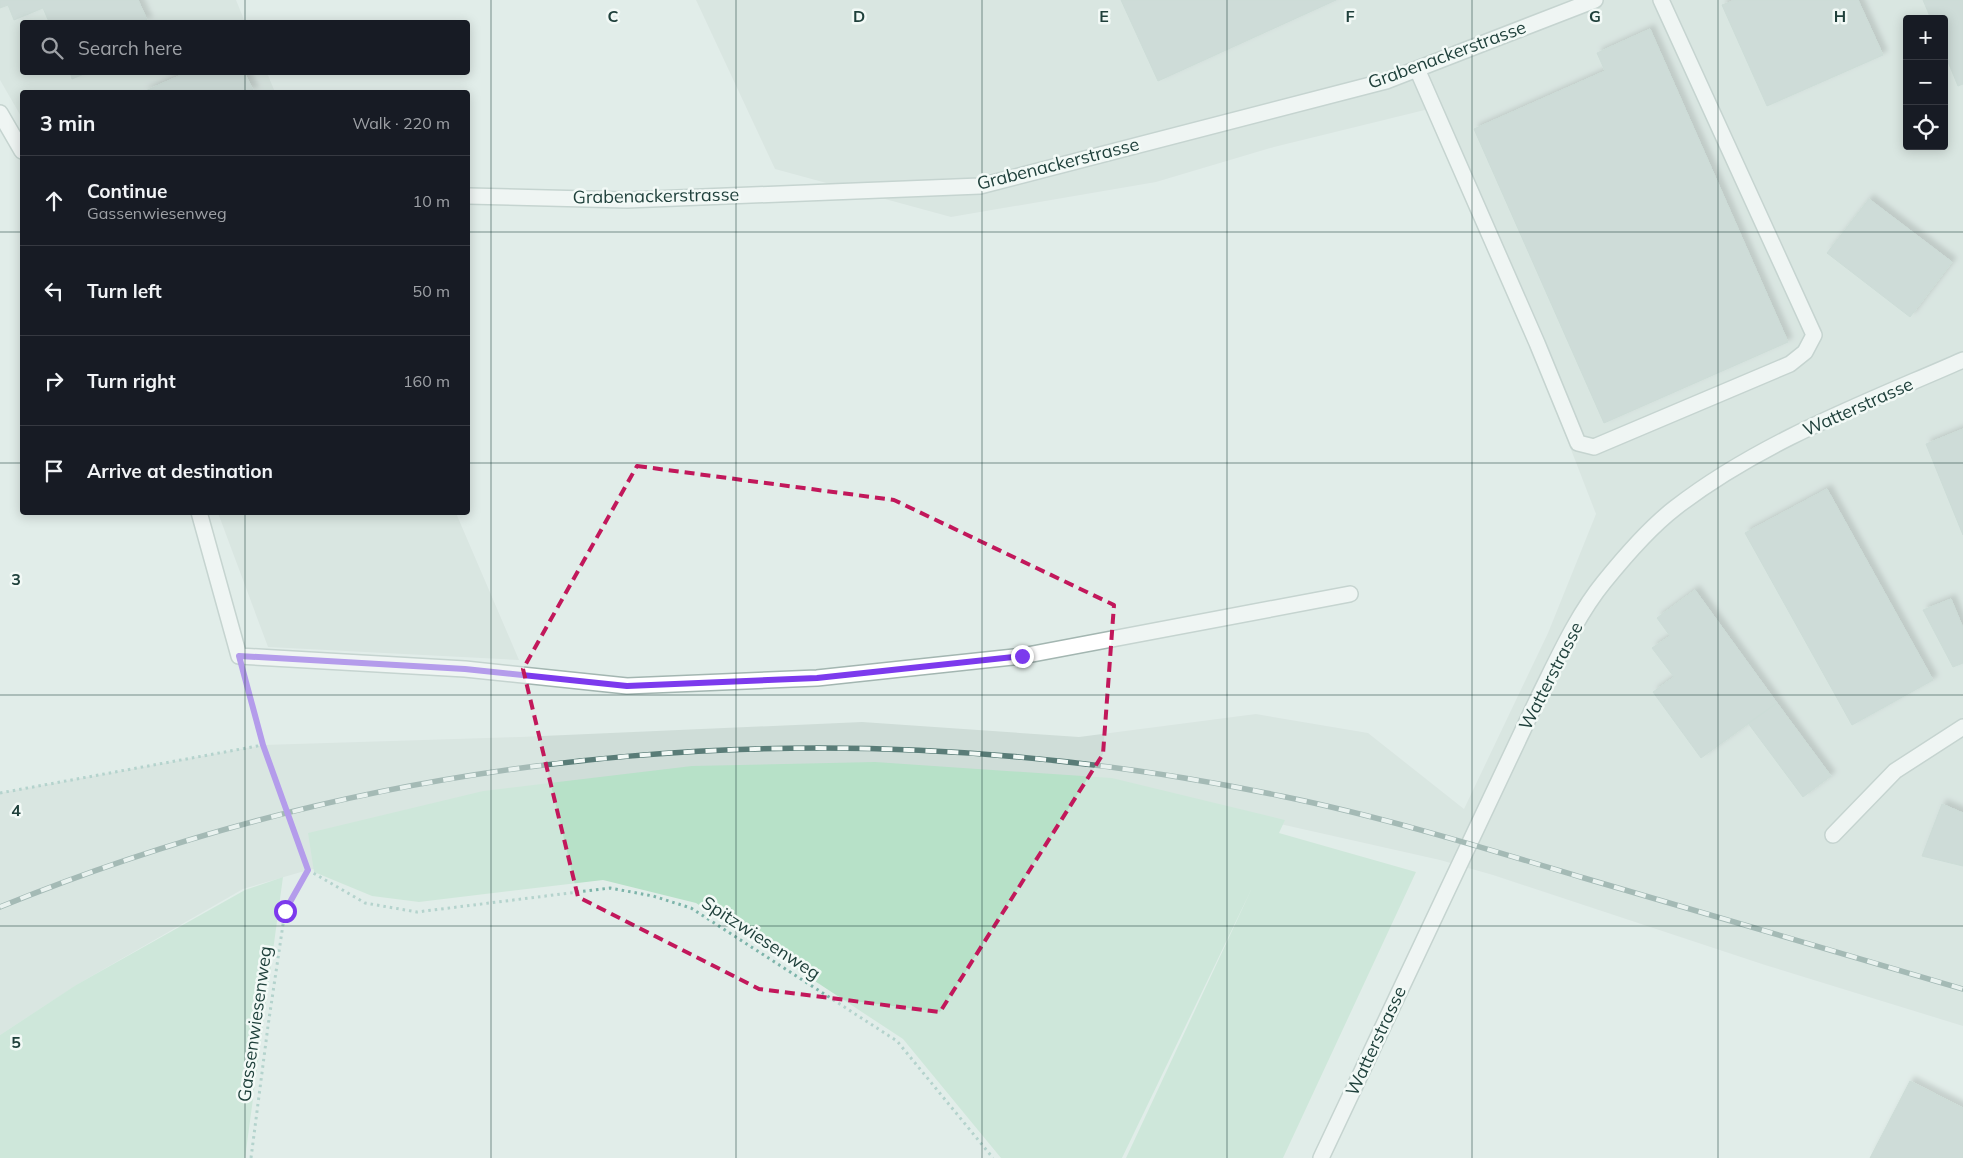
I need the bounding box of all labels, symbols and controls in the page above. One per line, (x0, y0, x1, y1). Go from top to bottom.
text: C (608, 6, 619, 26)
text: D (853, 6, 865, 26)
text: E (1099, 6, 1109, 26)
text: F (1345, 6, 1355, 26)
text: G (1589, 6, 1601, 26)
text: H (1834, 6, 1846, 26)
street label: Grabenackerstrasse (1365, 15, 1529, 94)
map controls (1903, 15, 1948, 150)
button: + (1903, 15, 1948, 60)
search box (20, 20, 470, 75)
icon: search (38, 34, 66, 62)
text: Search here (78, 36, 182, 60)
button: − (1903, 60, 1948, 105)
button: locate (1903, 105, 1948, 150)
text: 3 min (40, 110, 95, 136)
text: Walk · 220 m (352, 113, 450, 133)
street label: Grabenackerstrasse (974, 132, 1141, 195)
text: Continue (87, 179, 167, 203)
street label: Grabenackerstrasse (573, 183, 739, 208)
icon: ahead (40, 187, 68, 215)
text: 10 m (413, 191, 450, 211)
text: Gassenwiesenweg (87, 203, 227, 223)
icon: left (40, 277, 68, 305)
text: Turn left (87, 279, 162, 303)
text: 50 m (413, 281, 450, 301)
icon: right (40, 367, 68, 395)
text: Turn right (87, 369, 176, 393)
text: 160 m (403, 371, 450, 391)
street label: Watterstrasse (1799, 372, 1917, 441)
icon: arrive (40, 457, 68, 485)
text: Arrive at destination (87, 459, 273, 483)
text: 3 (11, 569, 21, 589)
street label: Watterstrasse (1513, 618, 1588, 734)
route end (1011, 645, 1034, 668)
text: 4 (11, 800, 21, 820)
street label: Spitzwiesenweg (698, 891, 825, 985)
route start (274, 900, 297, 923)
street label: Gassenwiesenweg (232, 945, 277, 1103)
street label: Watterstrasse (1340, 982, 1411, 1099)
text: 5 (11, 1032, 21, 1052)

